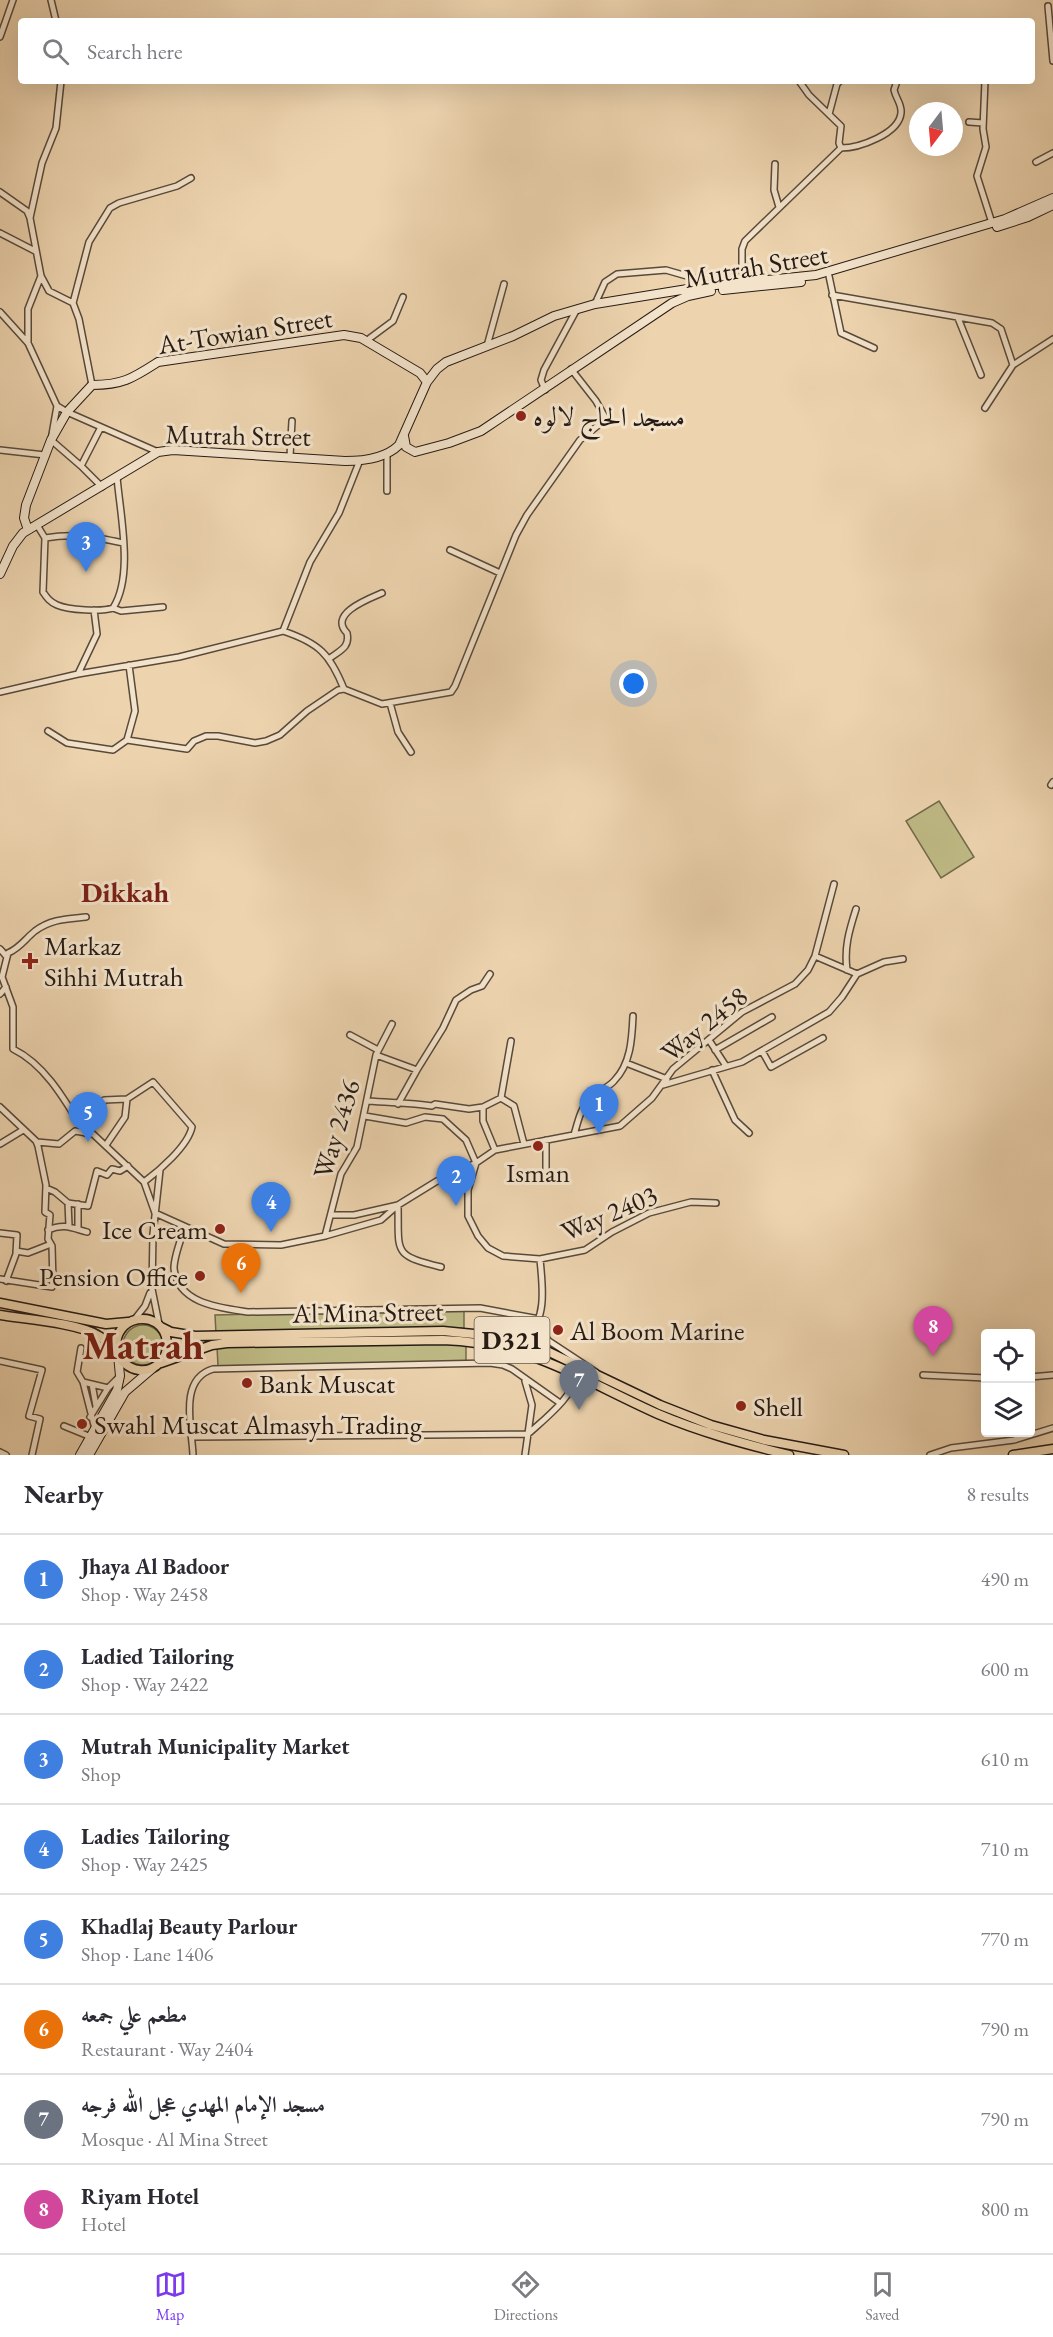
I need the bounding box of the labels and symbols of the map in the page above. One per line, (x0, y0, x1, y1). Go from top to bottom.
north arrow (909, 102, 963, 156)
street label: Mutrah Street (681, 236, 831, 296)
street label: At-Towian Street (154, 300, 335, 362)
place label: مسجد الحاج لالوه (533, 399, 685, 441)
marker: مسجد الحاج لالوه (514, 409, 528, 423)
street label: Mutrah Street (165, 416, 312, 454)
pin: 3 (66, 522, 106, 572)
your location (619, 669, 648, 698)
district label: Dikkah (81, 874, 169, 910)
place label: Markaz Sihhi Mutrah (44, 928, 184, 994)
marker: Markaz Sihhi Mutrah (21, 952, 39, 970)
street label: Way 2458 (654, 978, 754, 1070)
street label: Way 2436 (304, 1075, 368, 1183)
pin: 1 (580, 1084, 618, 1134)
pin: 5 (68, 1092, 107, 1142)
marker: Isman (531, 1139, 545, 1153)
place label: Isman (506, 1155, 570, 1190)
pin: 2 (436, 1156, 476, 1206)
street label: Way 2403 (555, 1177, 663, 1249)
pin: 4 (252, 1182, 290, 1232)
place label: Ice Cream (102, 1212, 208, 1247)
marker: Ice Cream (213, 1222, 227, 1236)
pin: 6 (222, 1244, 260, 1293)
place label: Pension Office (39, 1259, 188, 1294)
marker: Pension Office (193, 1269, 207, 1283)
street label: Al Mina Street (291, 1293, 444, 1331)
pin: 8 (914, 1306, 952, 1356)
place label: Al Boom Marine (569, 1313, 745, 1348)
road number: D321 (474, 1317, 550, 1363)
district label: Matrah (82, 1320, 204, 1371)
marker: Al Boom Marine (551, 1323, 565, 1337)
pin: 7 (560, 1360, 598, 1410)
place label: Bank Muscat (259, 1366, 396, 1401)
marker: Bank Muscat (240, 1376, 254, 1390)
place label: Shell (753, 1389, 803, 1424)
marker: Shell (734, 1399, 748, 1413)
place label: Swahl Muscat Almasyh Trading (94, 1407, 422, 1442)
marker: Swahl Muscat Almasyh Trading (75, 1417, 89, 1431)

